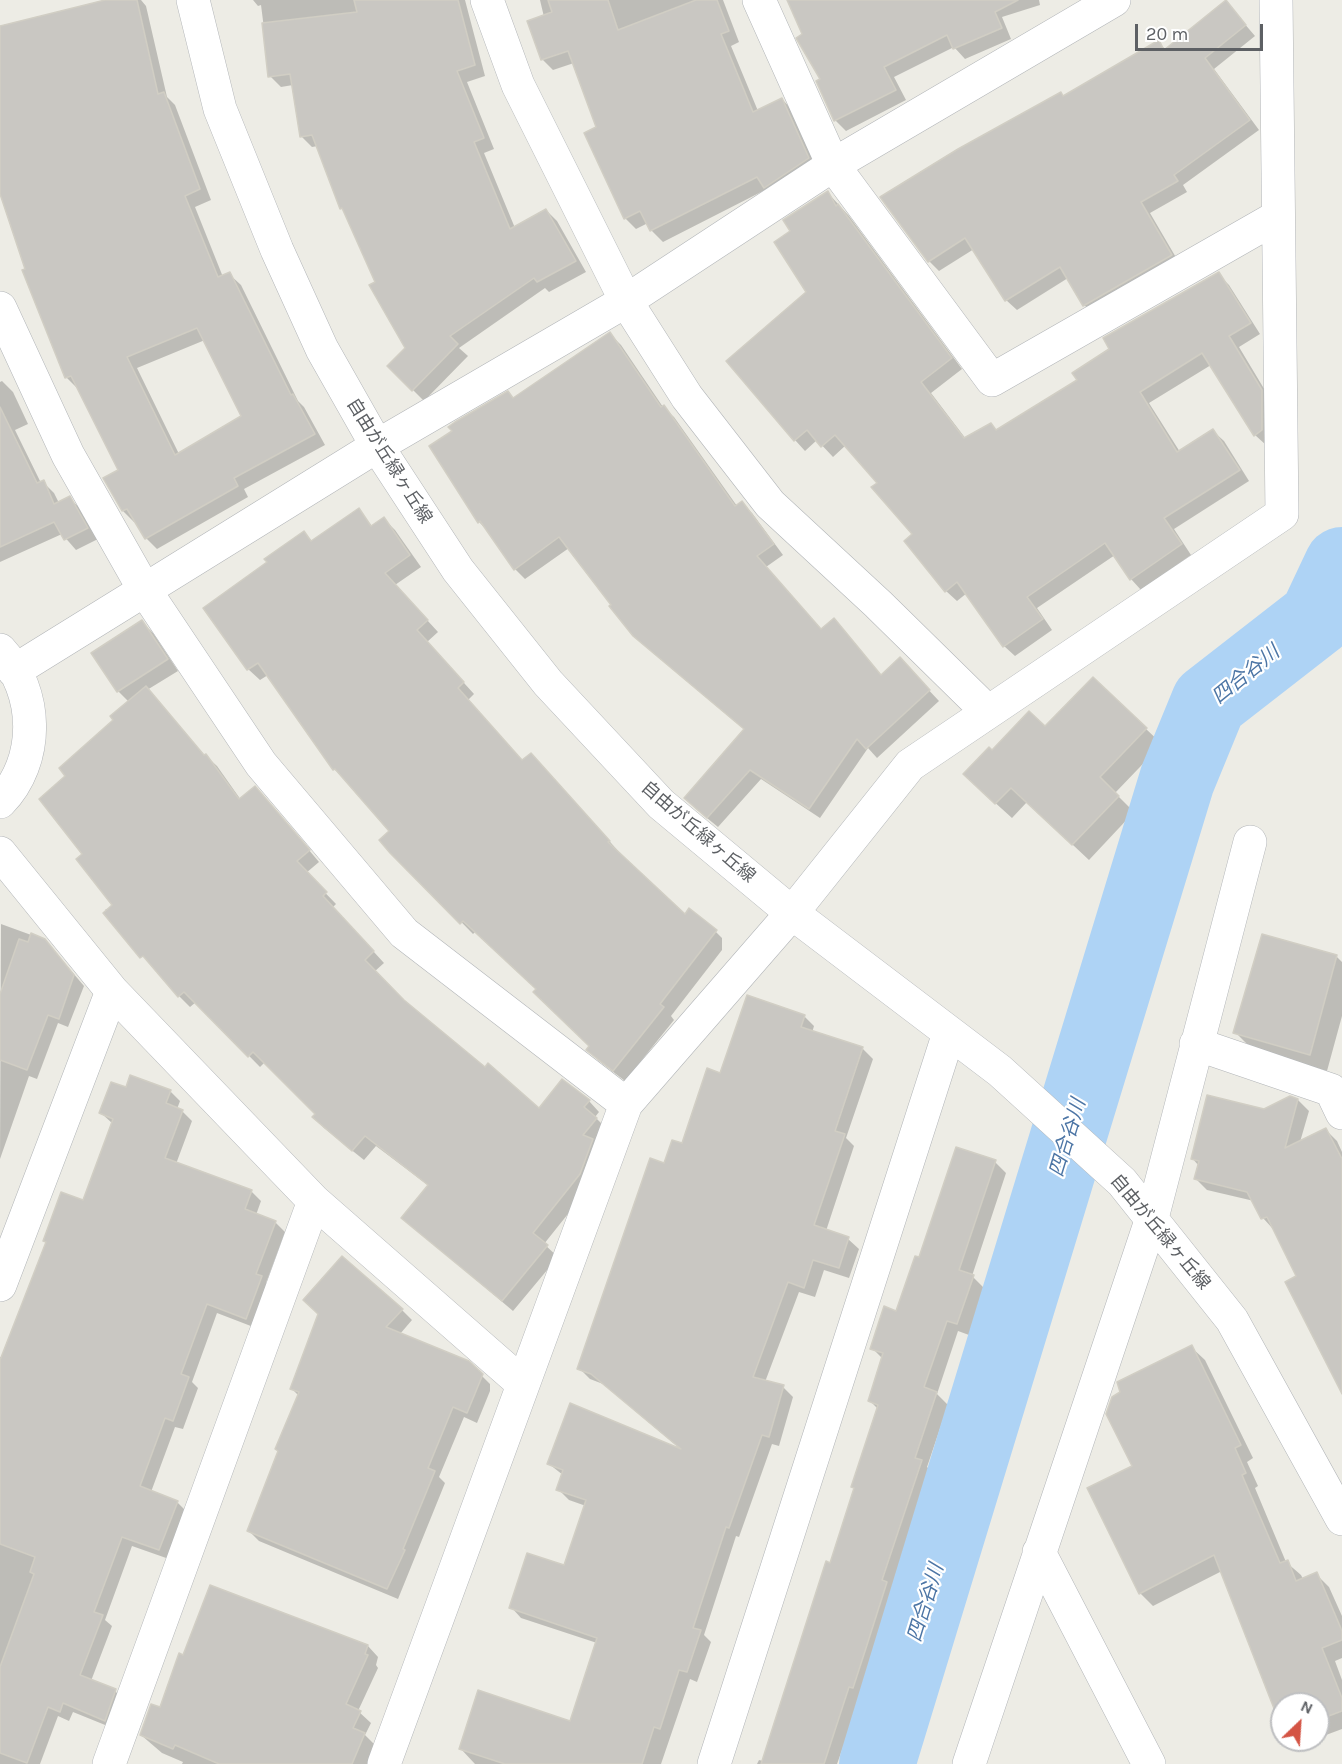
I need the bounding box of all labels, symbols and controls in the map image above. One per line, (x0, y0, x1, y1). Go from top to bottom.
scale bar (1138, 12, 1266, 50)
text: 20 m (1146, 23, 1188, 45)
street label: 自由が丘緑ヶ丘線 (342, 394, 436, 528)
water label: 四合谷川 (1207, 641, 1285, 709)
street label: 自由が丘緑ヶ丘線 (637, 777, 759, 887)
water label: 四合谷川 (1045, 1096, 1091, 1180)
street label: 自由が丘緑ヶ丘線 (1105, 1170, 1215, 1294)
water label: 四合谷川 (903, 1561, 949, 1645)
north arrow (1270, 1692, 1330, 1752)
text: N (1298, 1696, 1316, 1718)

